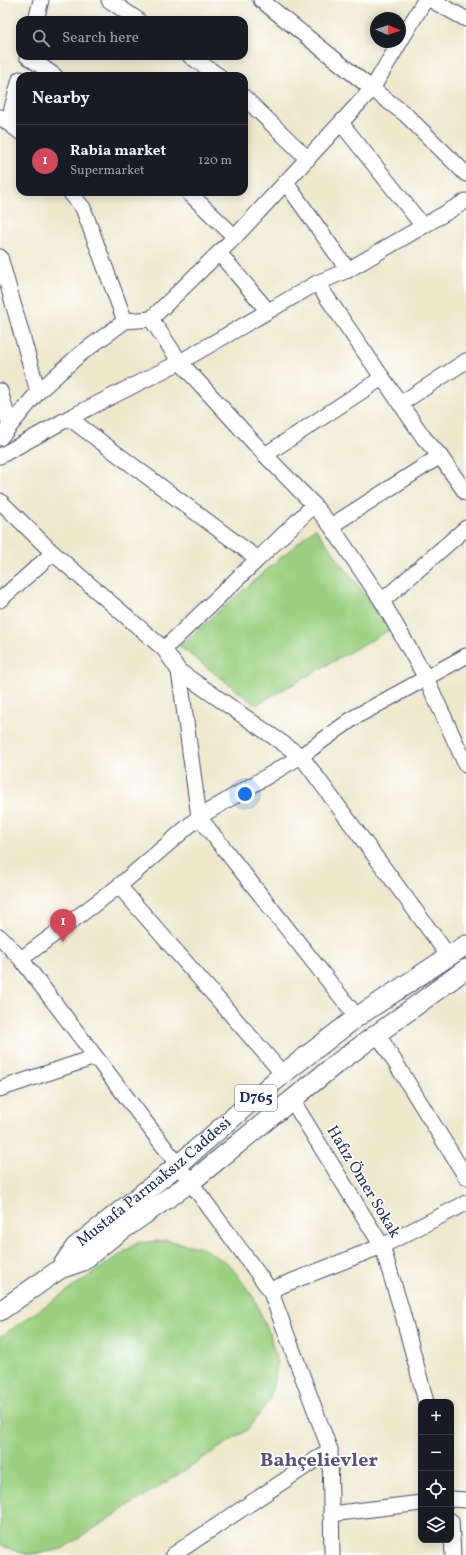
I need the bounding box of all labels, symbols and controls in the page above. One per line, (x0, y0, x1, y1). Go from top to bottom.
north arrow (370, 12, 406, 48)
search box (16, 16, 248, 60)
icon: search (30, 27, 52, 49)
text: Search here (62, 28, 139, 49)
text: Nearby (32, 87, 90, 110)
text: Rabia market (70, 141, 166, 162)
text: 1 (42, 152, 48, 170)
text: 120 m (198, 152, 232, 170)
text: Supermarket (70, 162, 145, 180)
your location (235, 784, 255, 804)
pin: 1 (50, 909, 76, 942)
road number: D765 (235, 1085, 277, 1111)
street label: Mustafa Parmaksız Caddesi (72, 1112, 237, 1252)
street label: Hafız Ömer Sokak (321, 1122, 405, 1243)
map controls (418, 1399, 454, 1543)
button: + (418, 1399, 454, 1435)
button: − (418, 1435, 454, 1471)
district label: Bahçelievler (260, 1447, 378, 1475)
button: locate (418, 1471, 454, 1507)
button: layers (418, 1507, 454, 1543)

